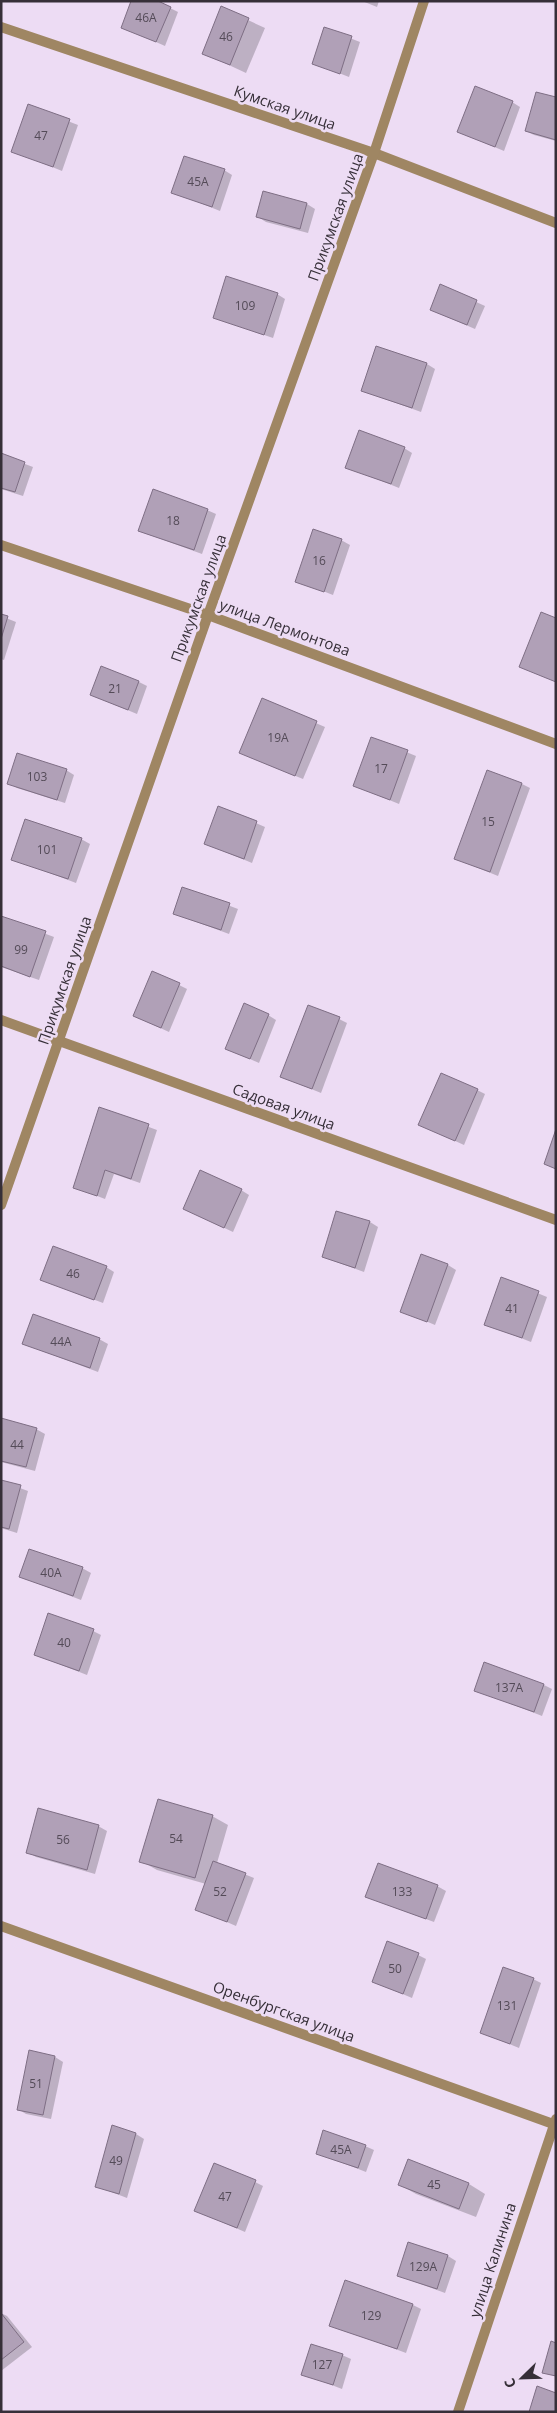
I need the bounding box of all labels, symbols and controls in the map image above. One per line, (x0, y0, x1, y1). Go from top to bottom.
house number: 46А (135, 9, 157, 26)
house number: 46 (219, 28, 233, 45)
street label: Кумская улица (231, 80, 339, 134)
house number: 47 (34, 127, 48, 144)
street label: Прикумская улица (303, 150, 367, 284)
house number: 45А (187, 173, 209, 190)
house number: 109 (235, 297, 255, 314)
house number: 18 (166, 512, 180, 529)
street label: Прикумская улица (166, 531, 230, 665)
house number: 16 (312, 552, 326, 569)
street label: улица Лермонтова (217, 594, 353, 660)
house number: 21 (108, 680, 122, 697)
house number: 19А (267, 729, 289, 746)
house number: 17 (374, 760, 388, 777)
house number: 103 (27, 768, 47, 785)
house number: 15 (481, 813, 495, 830)
house number: 101 (37, 841, 57, 858)
street label: Прикумская улица (33, 913, 95, 1047)
house number: 99 (14, 941, 28, 958)
street label: Садовая улица (230, 1078, 338, 1134)
house number: 46 (66, 1265, 80, 1282)
house number: 41 (505, 1300, 519, 1317)
house number: 44А (50, 1333, 72, 1350)
house number: 44 (10, 1436, 24, 1453)
house number: 40А (40, 1564, 62, 1581)
house number: 40 (57, 1634, 71, 1651)
house number: 137А (495, 1679, 523, 1696)
house number: 54 (169, 1830, 183, 1847)
house number: 56 (56, 1831, 70, 1848)
house number: 52 (213, 1883, 227, 1900)
house number: 133 (392, 1883, 412, 1900)
house number: 50 (388, 1960, 402, 1977)
street label: Оренбургская улица (210, 1976, 358, 2046)
house number: 131 (497, 1997, 517, 2014)
house number: 51 (29, 2075, 43, 2092)
house number: 45А (330, 2141, 352, 2158)
house number: 49 (109, 2152, 123, 2169)
house number: 45 (427, 2176, 441, 2193)
house number: 47 (218, 2188, 232, 2205)
street label: улица Калинина (464, 2200, 520, 2320)
house number: 129А (409, 2258, 437, 2275)
house number: 129 (361, 2307, 381, 2324)
north arrow (497, 2353, 547, 2403)
house number: 127 (312, 2356, 332, 2373)
text: С (499, 2375, 520, 2391)

